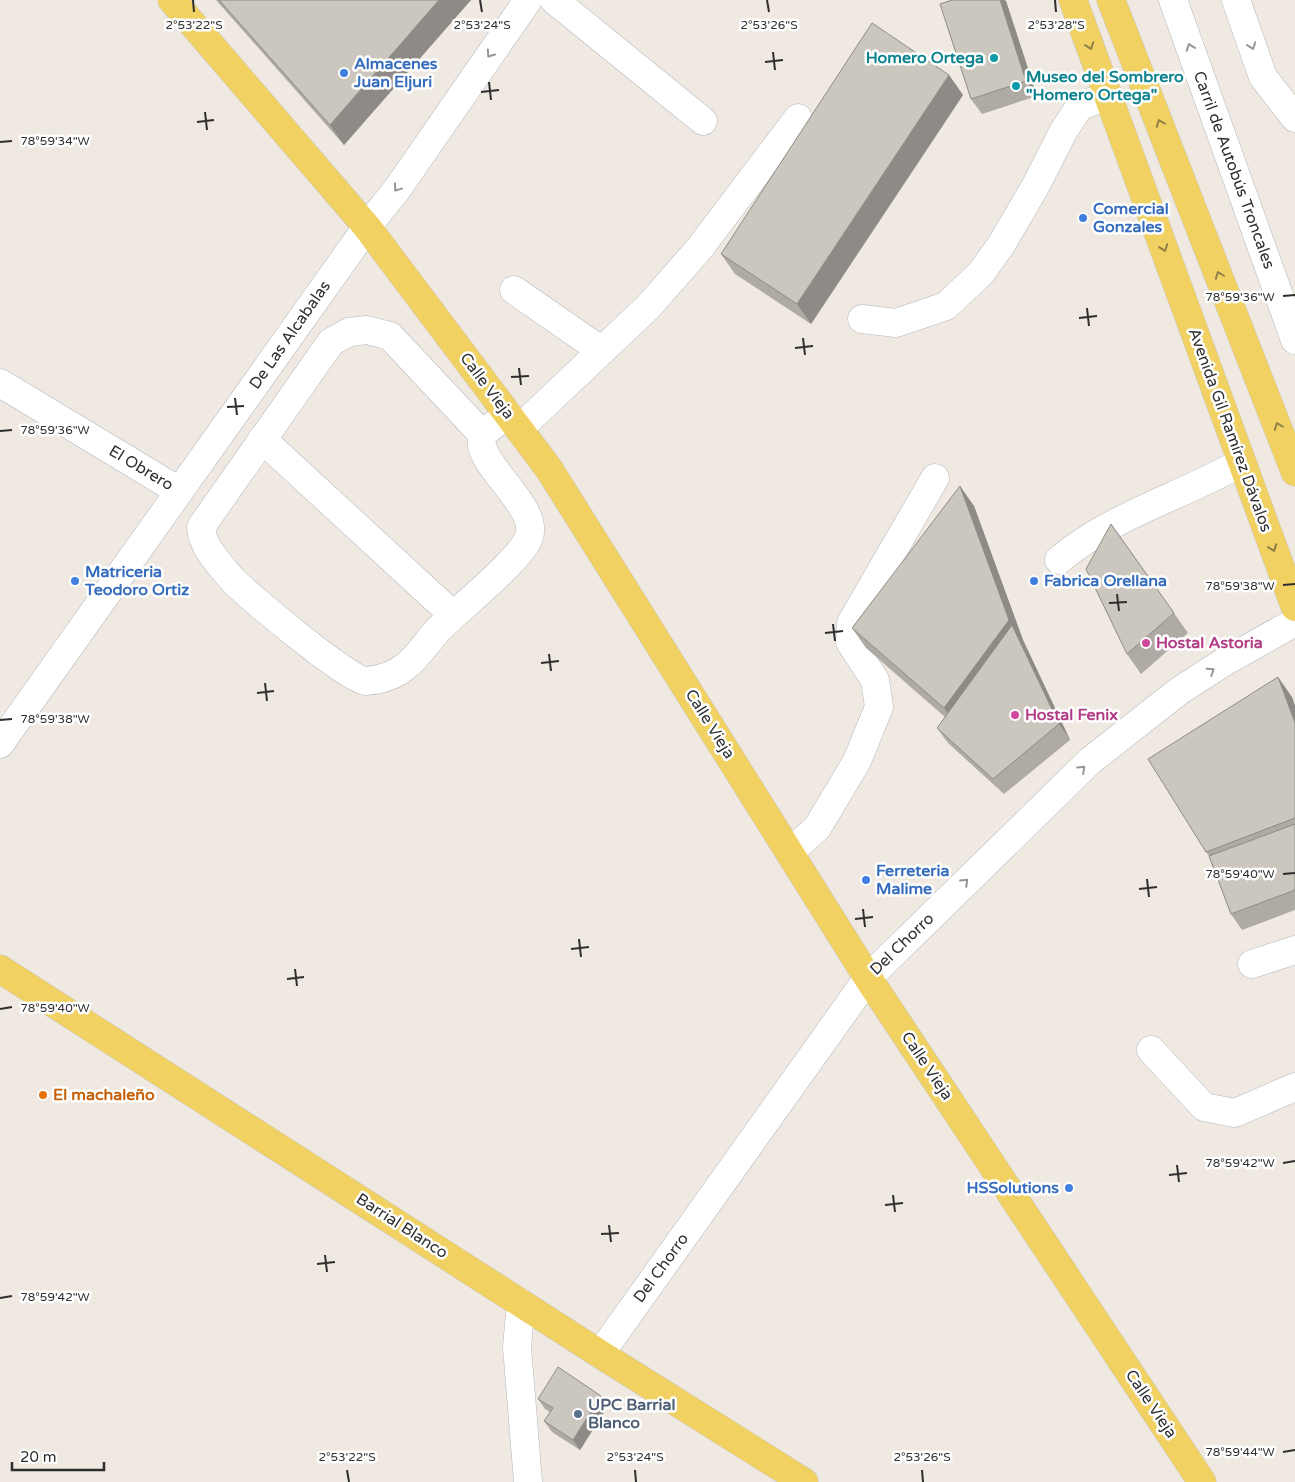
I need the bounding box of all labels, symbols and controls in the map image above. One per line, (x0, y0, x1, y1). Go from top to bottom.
text: 2°53'22"S (165, 18, 223, 32)
text: 2°53'24"S (453, 18, 511, 32)
text: 2°53'26"S (740, 18, 798, 32)
text: 2°53'28"S (1027, 18, 1085, 32)
one-way arrow (1084, 41, 1094, 50)
one-way arrow (1246, 41, 1256, 50)
one-way arrow (1186, 43, 1196, 52)
place label: Homero Ortega (866, 48, 984, 68)
one-way arrow (487, 49, 496, 58)
marker: Homero Ortega (988, 52, 1000, 64)
place label: Almacenes Juan Eljuri (353, 54, 438, 92)
marker: Almacenes Juan Eljuri (338, 67, 350, 79)
place label: Museo del Sombrero "Homero Ortega" (1026, 67, 1184, 105)
street label: Carril de Autobús Troncales (1189, 68, 1279, 272)
marker: Museo del Sombrero "Homero Ortega" (1010, 80, 1022, 92)
one-way arrow (1155, 120, 1165, 128)
text: 78°59'34"W (20, 134, 90, 148)
one-way arrow (395, 182, 403, 191)
place label: Comercial Gonzales (1093, 199, 1169, 237)
marker: Comercial Gonzales (1077, 212, 1089, 224)
one-way arrow (1158, 243, 1168, 252)
one-way arrow (1214, 271, 1225, 280)
street label: De Las Alcabalas (245, 277, 335, 393)
text: 78°59'36"W (1205, 290, 1275, 304)
street label: Avenida Gil Ramírez Dávalos (1184, 325, 1276, 535)
street label: Calle Vieja (455, 349, 519, 423)
one-way arrow (1273, 422, 1284, 431)
text: 78°59'36"W (20, 423, 90, 437)
street label: El Obrero (105, 441, 177, 495)
one-way arrow (1267, 544, 1277, 552)
place label: Matriceria Teodoro Ortiz (84, 562, 189, 600)
place label: Fabrica Orellana (1044, 571, 1167, 591)
marker: Matriceria Teodoro Ortiz (69, 575, 81, 587)
marker: Fabrica Orellana (1028, 575, 1040, 587)
text: 78°59'38"W (1205, 579, 1275, 593)
place label: Hostal Astoria (1156, 633, 1263, 653)
marker: Hostal Astoria (1140, 637, 1152, 649)
one-way arrow (1205, 667, 1214, 677)
street label: Calle Vieja (681, 685, 739, 763)
place label: Hostal Fenix (1025, 705, 1118, 725)
marker: Hostal Fenix (1009, 709, 1021, 721)
text: 78°59'38"W (20, 712, 90, 726)
one-way arrow (1076, 766, 1085, 775)
place label: Ferreteria Malime (876, 861, 949, 899)
text: 78°59'40"W (1205, 867, 1275, 881)
marker: Ferreteria Malime (860, 874, 872, 886)
one-way arrow (959, 879, 968, 888)
street label: Del Chorro (866, 909, 938, 979)
text: 78°59'40"W (20, 1001, 90, 1015)
street label: Calle Vieja (897, 1028, 957, 1104)
place label: El machaleño (53, 1085, 155, 1105)
marker: El machaleño (37, 1089, 49, 1101)
text: 78°59'42"W (1205, 1156, 1275, 1170)
place label: HSSolutions (967, 1178, 1059, 1198)
marker: HSSolutions (1063, 1182, 1075, 1194)
street label: Barrial Blanco (352, 1189, 452, 1263)
street label: Del Chorro (629, 1229, 693, 1307)
text: 78°59'42"W (20, 1290, 90, 1304)
street label: Calle Vieja (1121, 1366, 1181, 1442)
place label: UPC Barrial Blanco (588, 1395, 675, 1433)
marker: UPC Barrial Blanco (572, 1408, 584, 1420)
scale bar (12, 1440, 105, 1472)
text: 78°59'44"W (1205, 1445, 1275, 1459)
text: 20 m (20, 1448, 57, 1466)
text: 2°53'22"S (318, 1450, 376, 1464)
text: 2°53'24"S (606, 1450, 664, 1464)
text: 2°53'26"S (893, 1450, 951, 1464)

